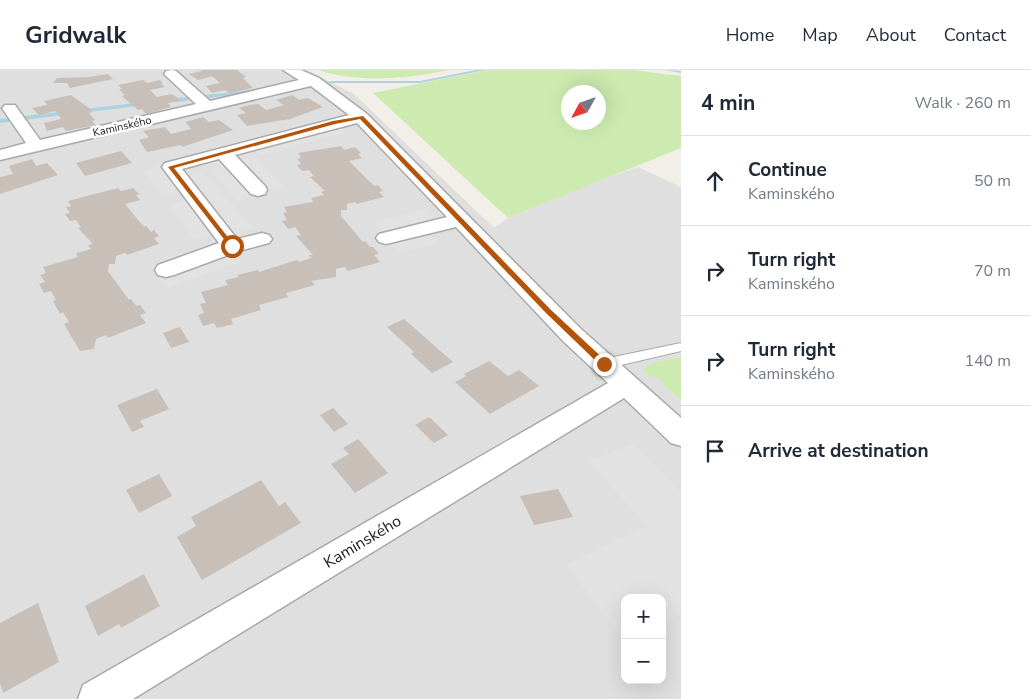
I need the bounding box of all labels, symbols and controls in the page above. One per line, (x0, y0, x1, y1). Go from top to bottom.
text: Gridwalk (25, 19, 126, 51)
text: Home (726, 23, 774, 47)
text: Map (802, 23, 838, 47)
text: About (866, 23, 916, 47)
text: Contact (944, 23, 1006, 47)
north arrow (561, 85, 606, 130)
text: 4 min (701, 89, 755, 117)
text: Walk · 260 m (915, 92, 1011, 114)
street label: Kaminského (91, 112, 153, 141)
text: Continue (748, 157, 827, 183)
icon: ahead (701, 167, 729, 195)
text: 50 m (974, 170, 1011, 192)
text: Kaminského (748, 183, 835, 205)
route start (221, 235, 244, 258)
text: Turn right (748, 247, 835, 273)
icon: right (701, 257, 729, 285)
text: 70 m (974, 260, 1011, 282)
text: Kaminského (748, 273, 835, 295)
text: Turn right (748, 337, 835, 363)
icon: right (701, 347, 729, 375)
text: 140 m (964, 350, 1011, 372)
route end (593, 353, 616, 376)
text: Kaminského (748, 363, 835, 385)
icon: arrive (701, 437, 729, 465)
text: Arrive at destination (748, 438, 929, 464)
street label: Kaminského (320, 510, 406, 574)
map controls (621, 594, 666, 684)
button: + (621, 594, 666, 639)
button: − (621, 639, 666, 684)

